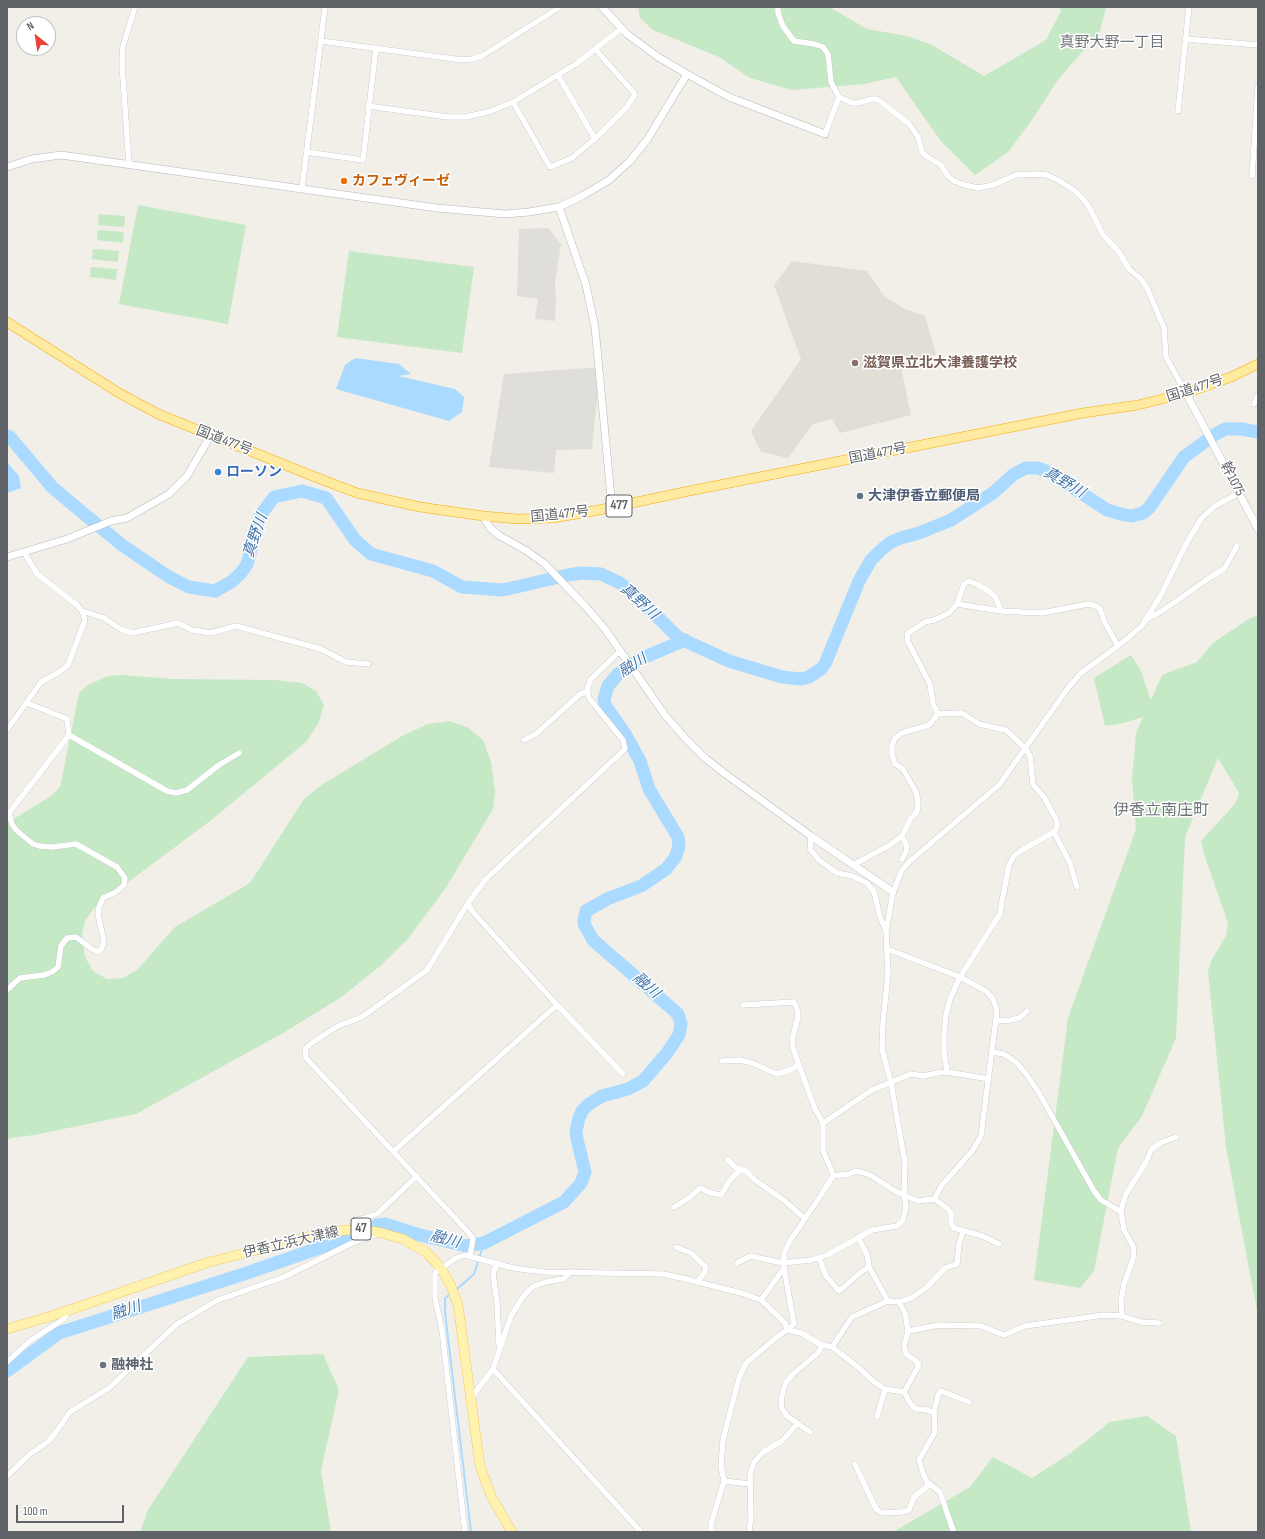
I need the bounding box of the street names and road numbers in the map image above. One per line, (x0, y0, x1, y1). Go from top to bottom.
street label: 国道477号 (1164, 372, 1226, 406)
street label: 国道477号 (193, 423, 255, 459)
street label: 国道477号 (847, 440, 909, 468)
street label: 幹1075 (1216, 459, 1248, 499)
road number: 477 (606, 495, 632, 517)
street label: 国道477号 (530, 504, 590, 526)
road number: 47 (351, 1218, 371, 1240)
street label: 伊香立浜大津線 (241, 1224, 341, 1262)

